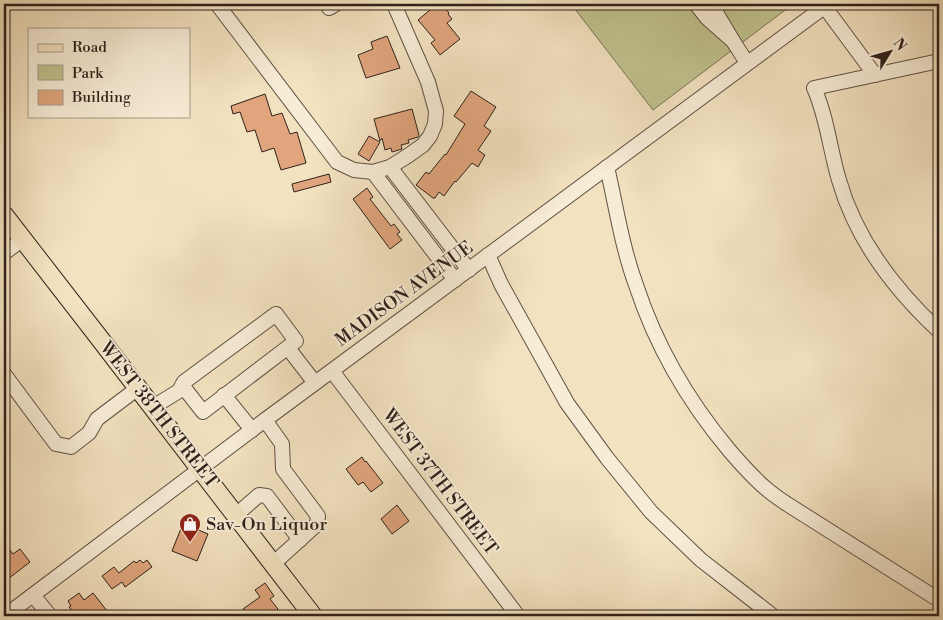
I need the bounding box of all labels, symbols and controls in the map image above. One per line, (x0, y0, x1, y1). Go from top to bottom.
legend (28, 28, 190, 118)
north arrow (866, 28, 916, 78)
text: N (889, 35, 910, 55)
text: Road (72, 38, 107, 57)
text: Park (72, 64, 104, 83)
text: Building (71, 88, 131, 107)
street label: MADISON AVENUE (330, 236, 478, 352)
street label: WEST 38TH STREET (94, 336, 224, 493)
street label: WEST 37TH STREET (377, 403, 503, 560)
shop icon: Sav-On Liquor (178, 512, 202, 543)
place label: Sav-On Liquor (206, 513, 327, 536)

